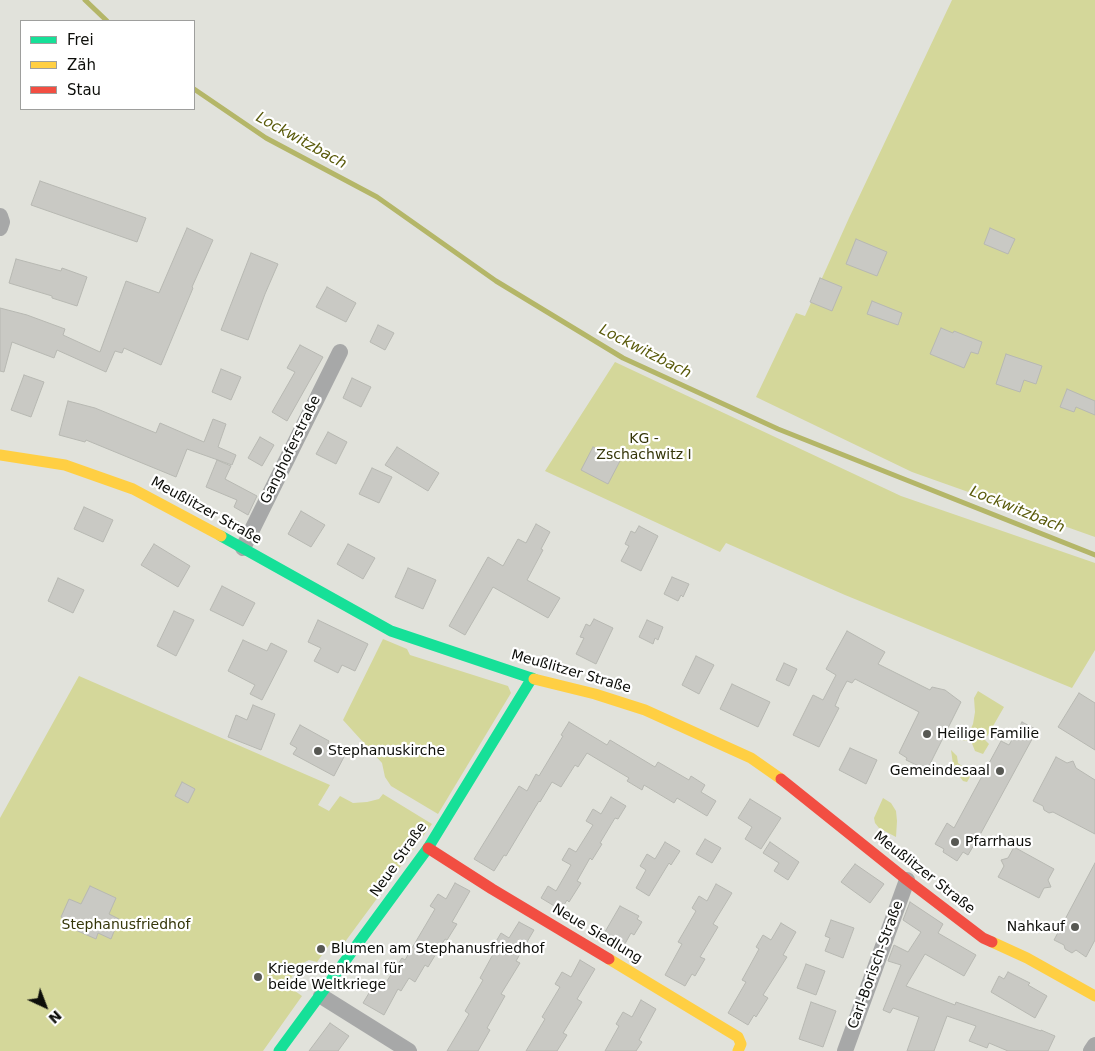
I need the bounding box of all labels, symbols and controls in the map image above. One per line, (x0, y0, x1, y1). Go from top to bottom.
legend (20, 20, 195, 110)
text: Frei (67, 31, 94, 49)
text: Zäh (67, 56, 96, 74)
text: Stau (67, 81, 101, 99)
water label: Lockwitzbach (252, 109, 350, 173)
water label: Lockwitzbach (596, 321, 694, 383)
street label: Ganghoferstraße (257, 393, 325, 507)
park label: KG - Zschachwitz I (596, 431, 692, 464)
street label: Meußlitzer Straße (148, 474, 264, 548)
water label: Lockwitzbach (967, 483, 1067, 537)
street label: Meußlitzer Straße (509, 647, 633, 697)
place label: Heilige Familie (937, 726, 1039, 742)
marker: Heilige Familie (921, 728, 933, 740)
place label: Stephanuskirche (328, 743, 445, 759)
marker: Stephanuskirche (312, 745, 324, 757)
place label: Gemeindesaal (890, 763, 990, 779)
marker: Gemeindesaal (994, 765, 1006, 777)
street label: Neue Straße (367, 819, 431, 901)
street label: Meußlitzer Straße (870, 828, 978, 918)
place label: Pfarrhaus (965, 834, 1032, 850)
marker: Pfarrhaus (949, 836, 961, 848)
street label: Carl-Borisch-Straße (845, 898, 907, 1032)
street label: Neue Siedlung (549, 901, 645, 967)
park label: Stephanusfriedhof (62, 917, 190, 933)
place label: Nahkauf (1007, 919, 1065, 935)
marker: Nahkauf (1069, 921, 1081, 933)
place label: Blumen am Stephanusfriedhof (331, 941, 544, 957)
marker: Blumen am Stephanusfriedhof (315, 943, 327, 955)
place label: Kriegerdenkmal für beide Weltkriege (268, 961, 403, 994)
marker: Kriegerdenkmal für beide Weltkriege (252, 971, 264, 983)
north arrow (20, 981, 70, 1031)
text: N (45, 1007, 65, 1027)

